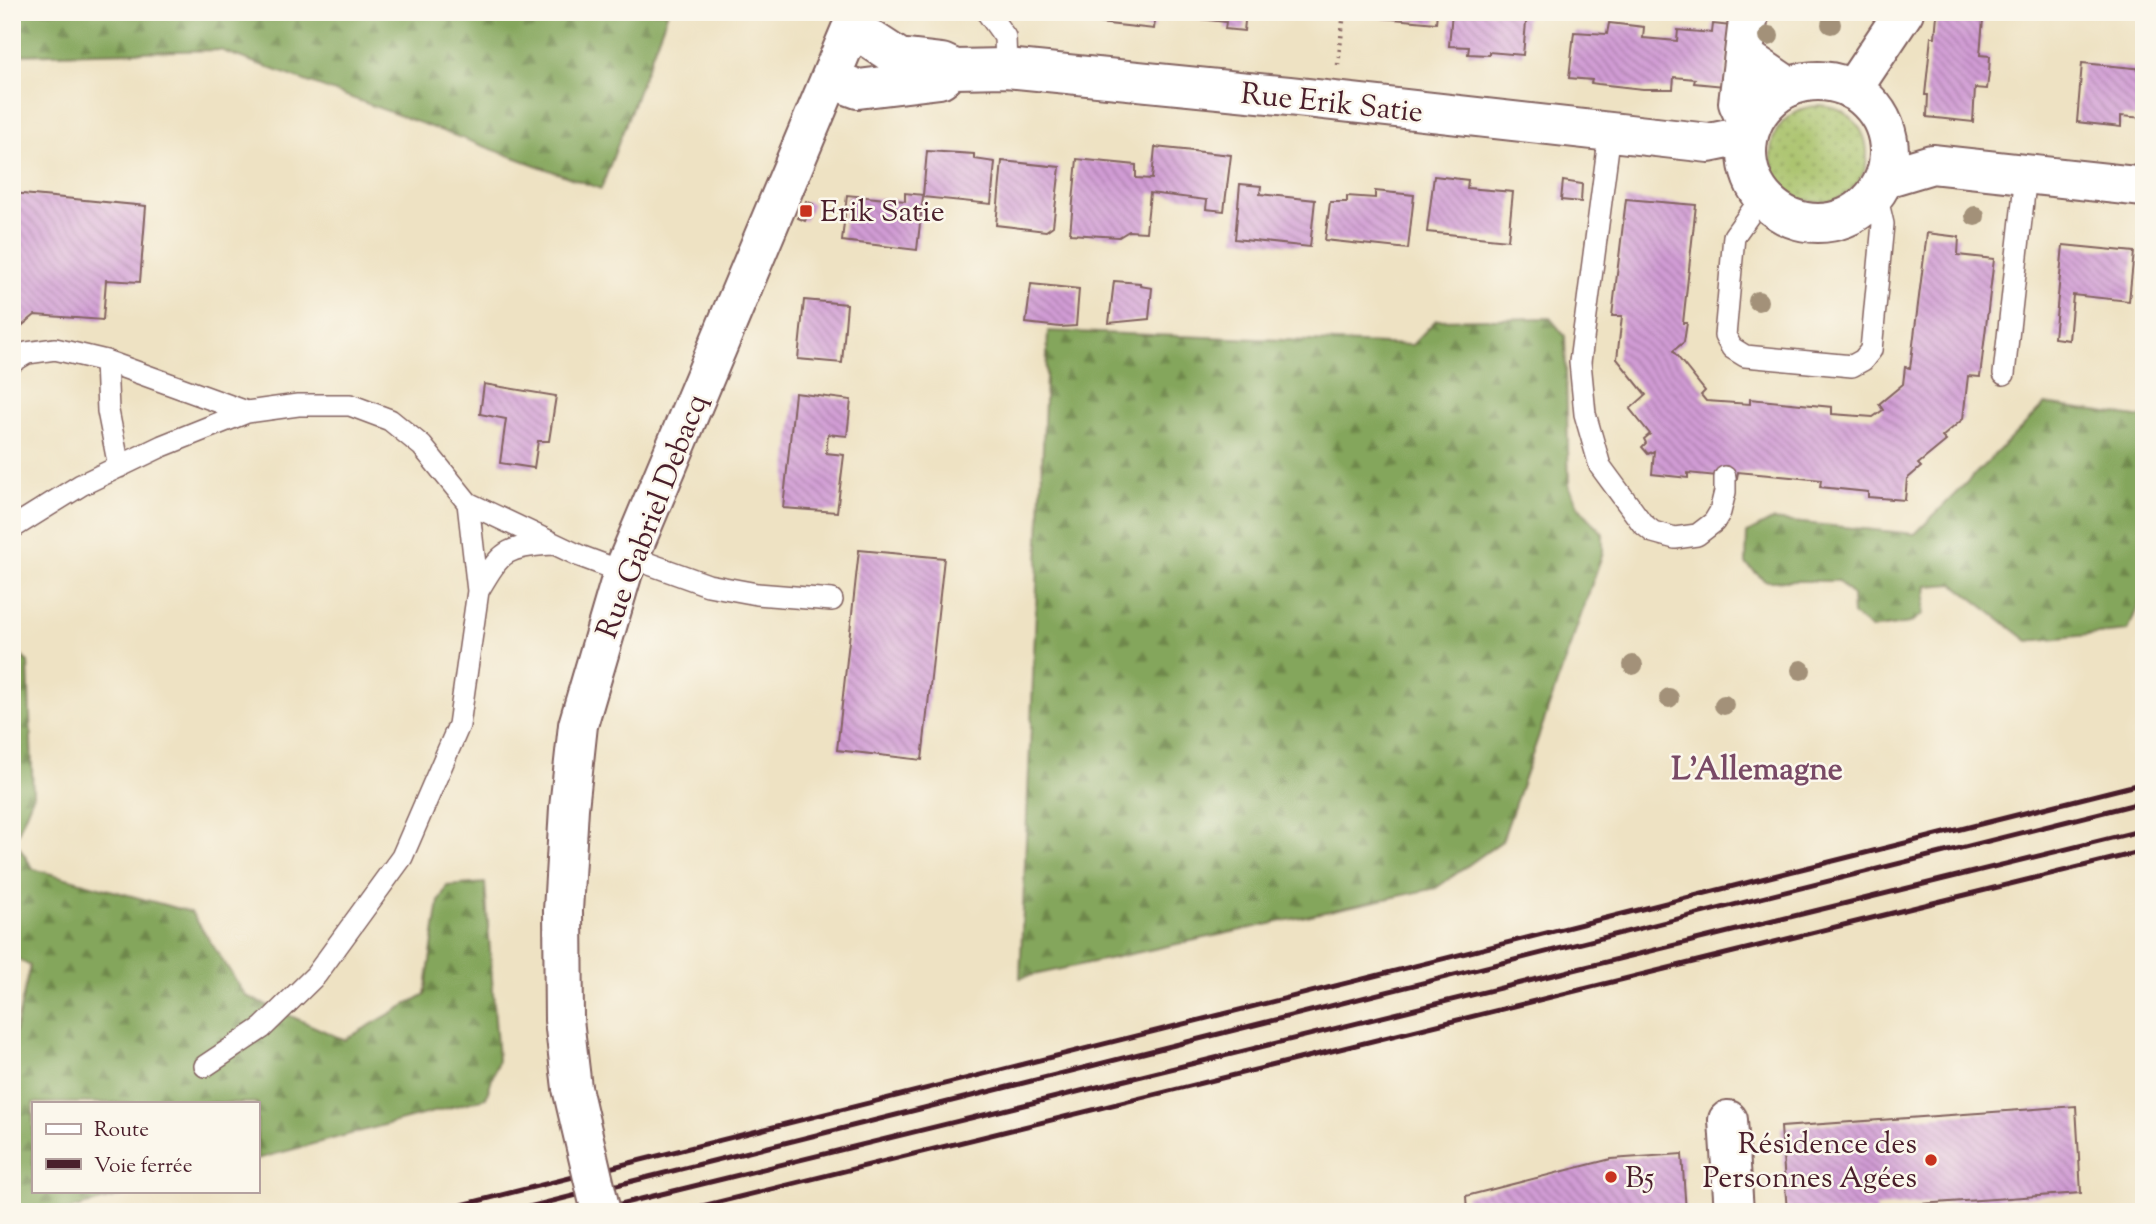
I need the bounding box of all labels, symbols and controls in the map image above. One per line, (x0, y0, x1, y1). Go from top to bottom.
street label: Rue Erik Satie (1239, 74, 1425, 135)
place label: Erik Satie (820, 192, 945, 235)
marker: Erik Satie (798, 203, 814, 219)
street label: Rue Gabriel Debacq (587, 388, 720, 645)
district label: L'Allemagne (1671, 748, 1843, 794)
legend (32, 1102, 259, 1192)
text: Route (94, 1116, 149, 1146)
place label: Résidence des Personnes Agées (1703, 1124, 1917, 1201)
text: Voie ferrée (94, 1152, 192, 1182)
marker: Résidence des Personnes Agées (1923, 1152, 1939, 1168)
place label: B5 (1625, 1158, 1654, 1201)
marker: B5 (1603, 1169, 1619, 1185)

